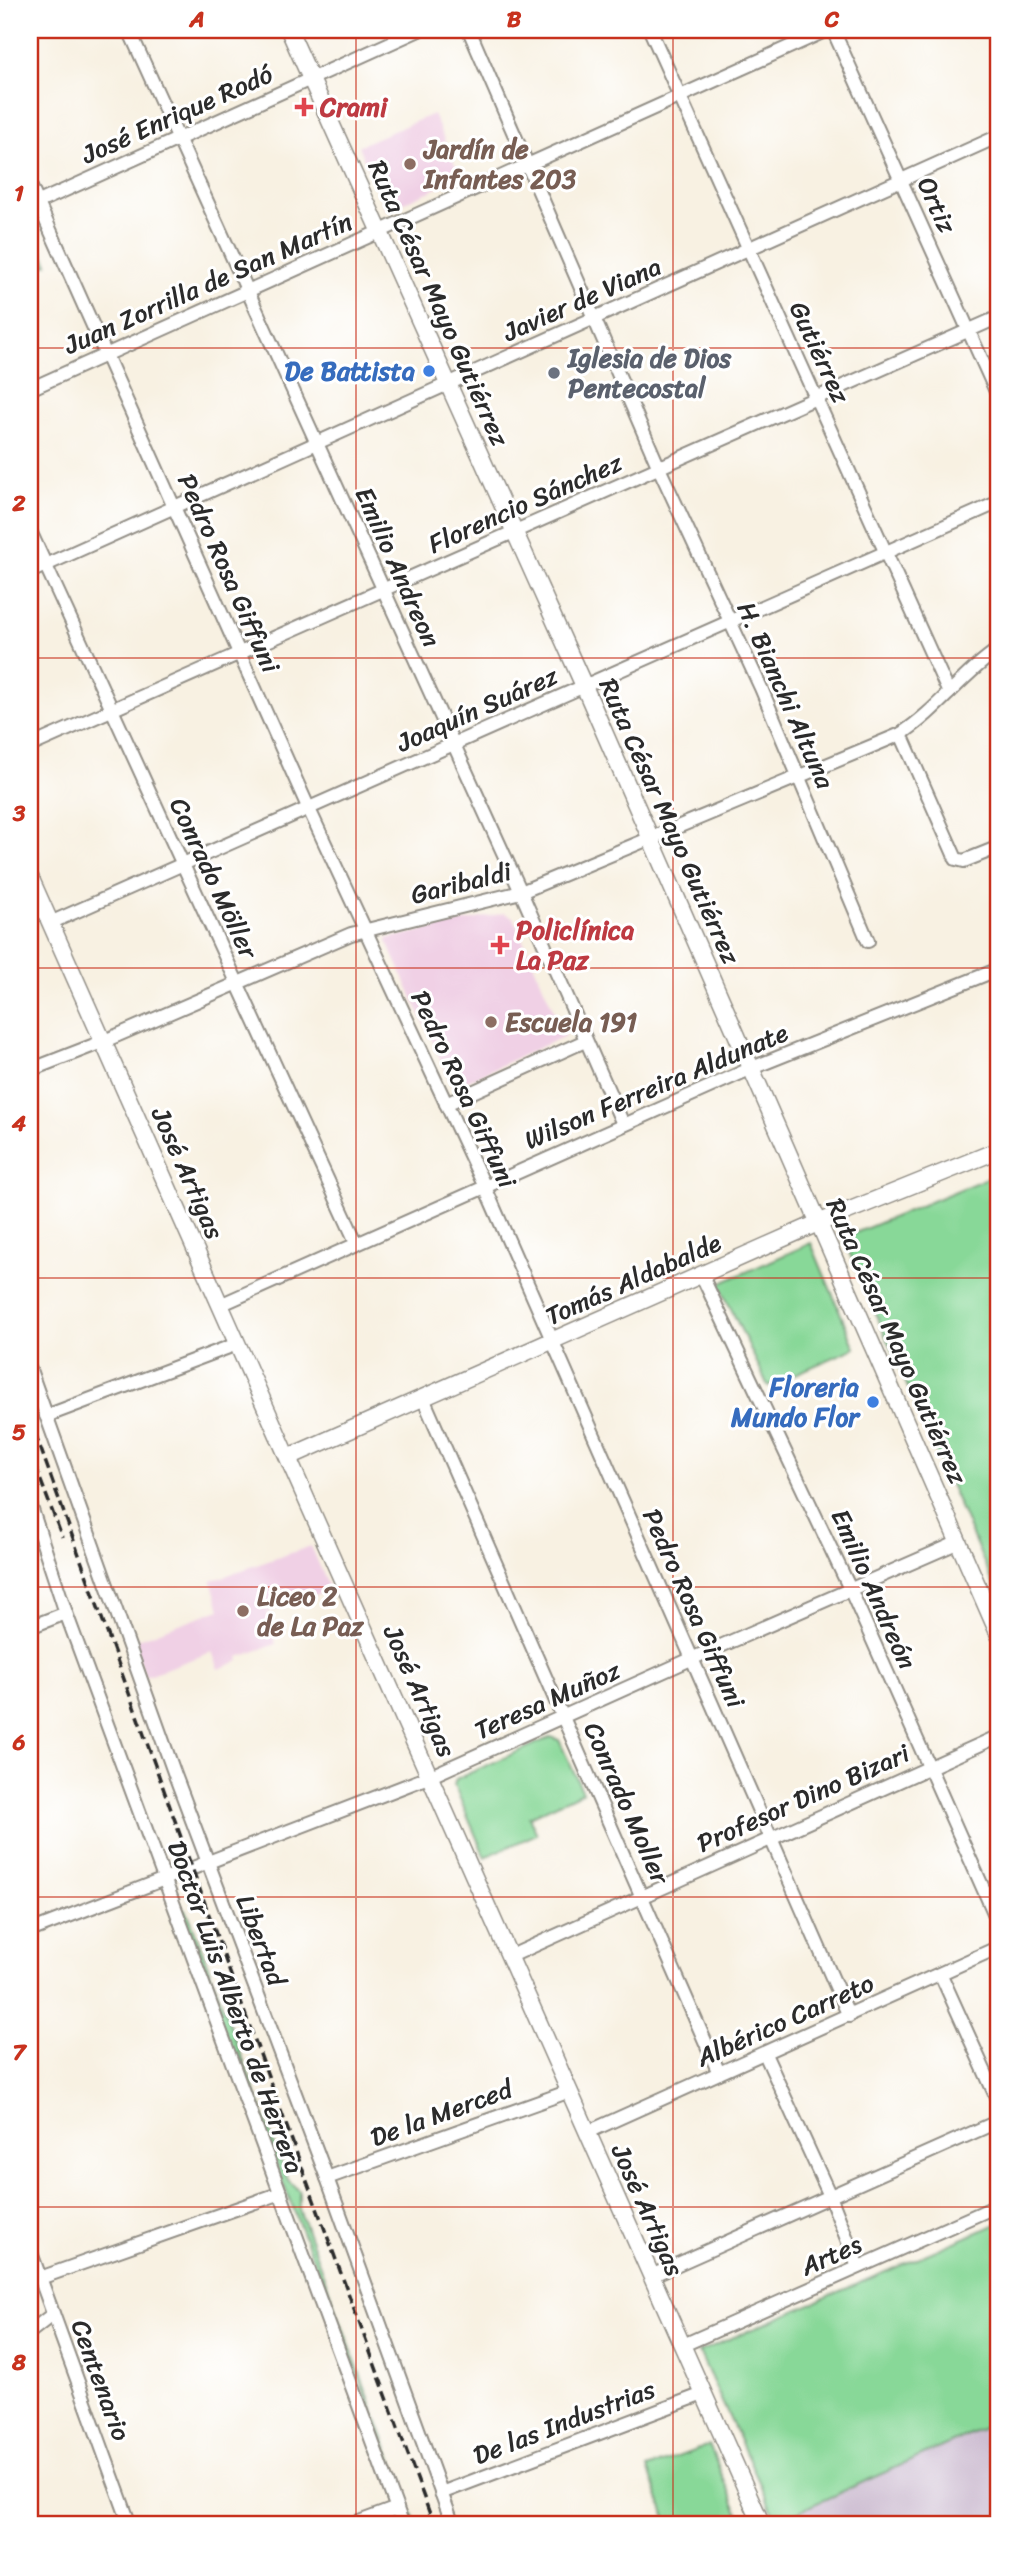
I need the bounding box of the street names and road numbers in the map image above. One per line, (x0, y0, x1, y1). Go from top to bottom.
street label: José Enrique Rodó (73, 51, 281, 177)
street label: Ruta César Mayo Gutiérrez (355, 152, 523, 454)
street label: Ortiz (904, 169, 970, 242)
street label: Juan Zorrilla de San Martín (55, 199, 360, 368)
street label: Javier de Viana (494, 244, 669, 355)
street label: Gutiérrez (776, 293, 864, 411)
street label: Florencio Sánchez (420, 439, 630, 566)
street label: Pedro Rosa Giffuni (164, 466, 294, 681)
street label: Emilio Andreon (342, 479, 454, 655)
street label: H. Bianchi Altuna (724, 594, 848, 797)
street label: Joaquín Suárez (388, 653, 566, 766)
street label: Ruta César Mayo Gutiérrez (586, 670, 754, 972)
street label: Conrado Möller (156, 790, 272, 968)
street label: Garibaldi (406, 848, 517, 918)
street label: Pedro Rosa Giffuni (398, 982, 530, 1197)
street label: Wilson Ferreira Aldunate (517, 1009, 796, 1162)
street label: José Artigas (138, 1098, 238, 1247)
street label: Ruta César Mayo Gutiérrez (813, 1190, 981, 1492)
street label: Tomás Aldabalde (537, 1219, 729, 1338)
street label: Pedro Rosa Giffuni (629, 1501, 759, 1716)
street label: Emilio Andreón (818, 1501, 930, 1677)
street label: José Artigas (370, 1616, 470, 1765)
street label: Teresa Muñoz (466, 1647, 628, 1753)
street label: Conrado Moller (571, 1714, 684, 1893)
street label: Profesor Dino Bizari (689, 1730, 918, 1866)
street label: Doctor Luis Alberto de Herrera (154, 1834, 318, 2180)
street label: Libertad (223, 1888, 300, 1995)
street label: Albérico Carreto (687, 1960, 882, 2080)
street label: De la Merced (363, 2065, 521, 2160)
street label: José Artigas (598, 2135, 698, 2284)
street label: Artes (792, 2221, 869, 2289)
street label: Centenario (58, 2313, 144, 2447)
street label: De las Industrias (466, 2366, 662, 2478)

